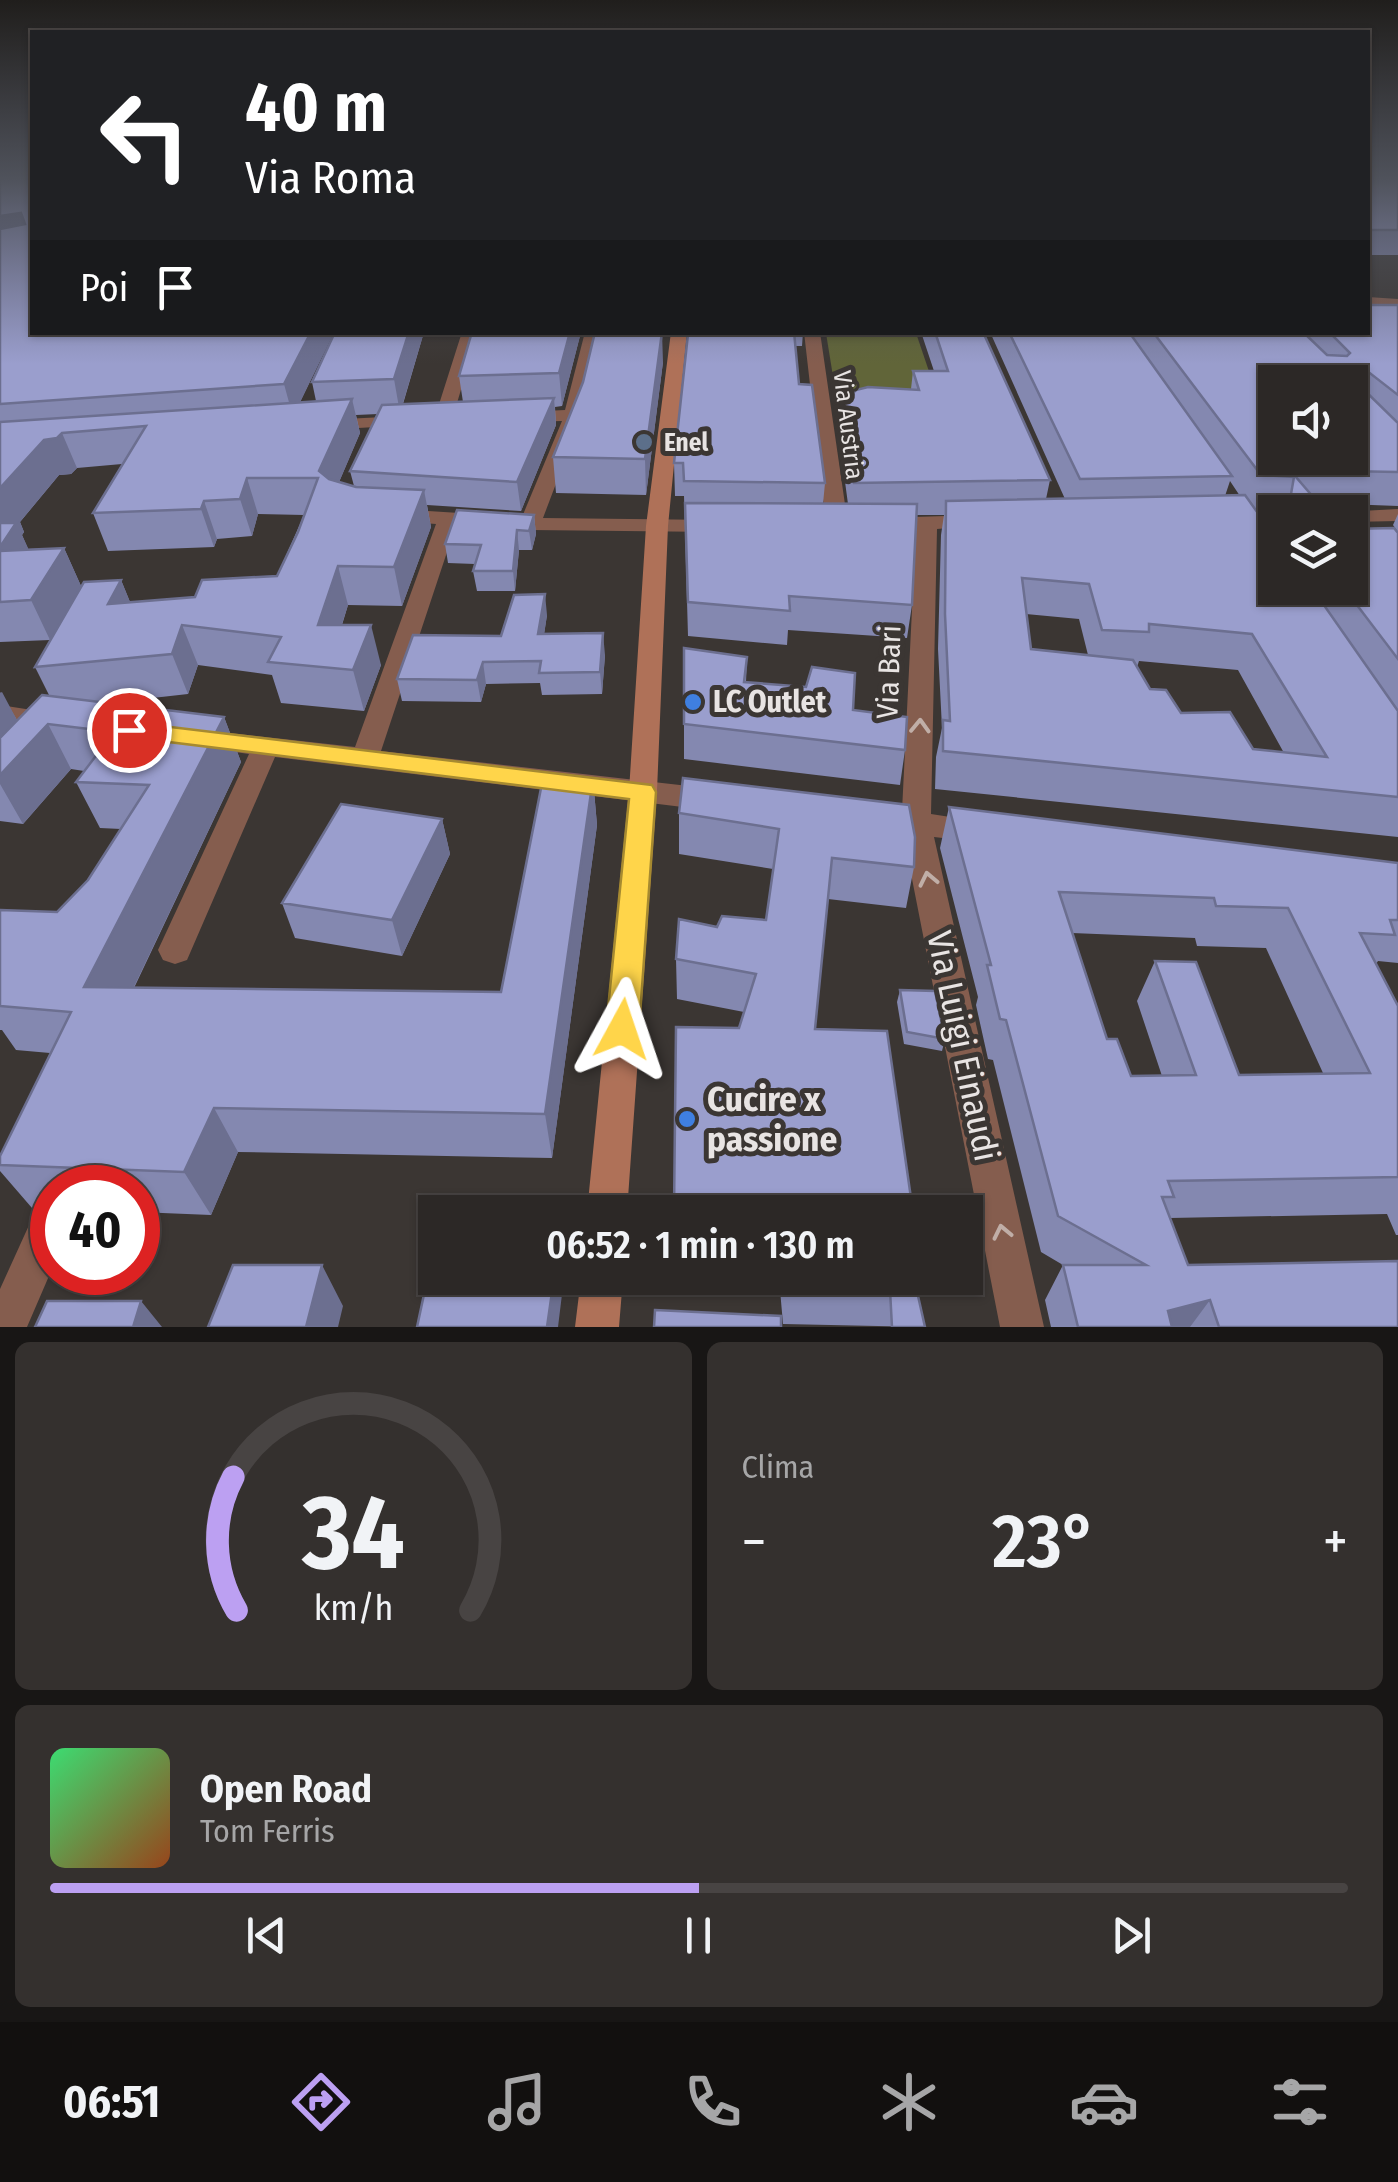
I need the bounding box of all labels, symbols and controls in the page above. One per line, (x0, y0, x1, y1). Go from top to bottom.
text: 40 m (245, 66, 387, 150)
icon: left (80, 70, 210, 200)
text: Via Roma (245, 151, 416, 205)
icon: arrive (148, 260, 203, 315)
text: Poi (80, 265, 128, 311)
map controls (1258, 365, 1368, 605)
button: sound (1258, 365, 1368, 475)
street label: Via Austria (826, 369, 870, 481)
place label: Enel (664, 428, 708, 458)
marker: Enel (633, 431, 655, 453)
button: layers (1258, 495, 1368, 605)
street label: Via Bari (869, 625, 909, 719)
place label: LC Outlet (713, 684, 827, 720)
pin (87, 688, 172, 773)
marker: LC Outlet (682, 691, 704, 713)
icon: arrive (102, 703, 157, 758)
one-way arrow (909, 718, 930, 734)
one-way arrow (918, 871, 939, 888)
street label: Via Luigi Einaudi (918, 927, 1008, 1165)
position arrow (570, 977, 674, 1081)
place label: Cucire x passione (707, 1078, 837, 1160)
marker: Cucire x passione (676, 1108, 698, 1130)
speed limit sign: 40 (30, 1165, 160, 1295)
text: 06:52 · 1 min · 130 m (546, 1222, 855, 1268)
one-way arrow (993, 1223, 1014, 1240)
text: Clima (742, 1448, 814, 1486)
text: 34 (301, 1471, 404, 1596)
text: 23° (992, 1497, 1097, 1587)
text: − (742, 1509, 766, 1575)
text: + (1323, 1509, 1348, 1575)
text: km/h (313, 1587, 393, 1629)
text: Open Road (200, 1766, 372, 1812)
text: Tom Ferris (200, 1812, 335, 1850)
icon: previous (239, 1908, 294, 1963)
icon: pause (671, 1908, 726, 1963)
icon: next (1104, 1908, 1159, 1963)
icon: directions (286, 2067, 356, 2137)
icon: music (482, 2067, 552, 2137)
icon: phone (678, 2067, 748, 2137)
icon: climate (874, 2067, 944, 2137)
icon: car (1069, 2067, 1139, 2137)
icon: filters (1265, 2067, 1335, 2137)
text: 06:51 (63, 2075, 160, 2129)

